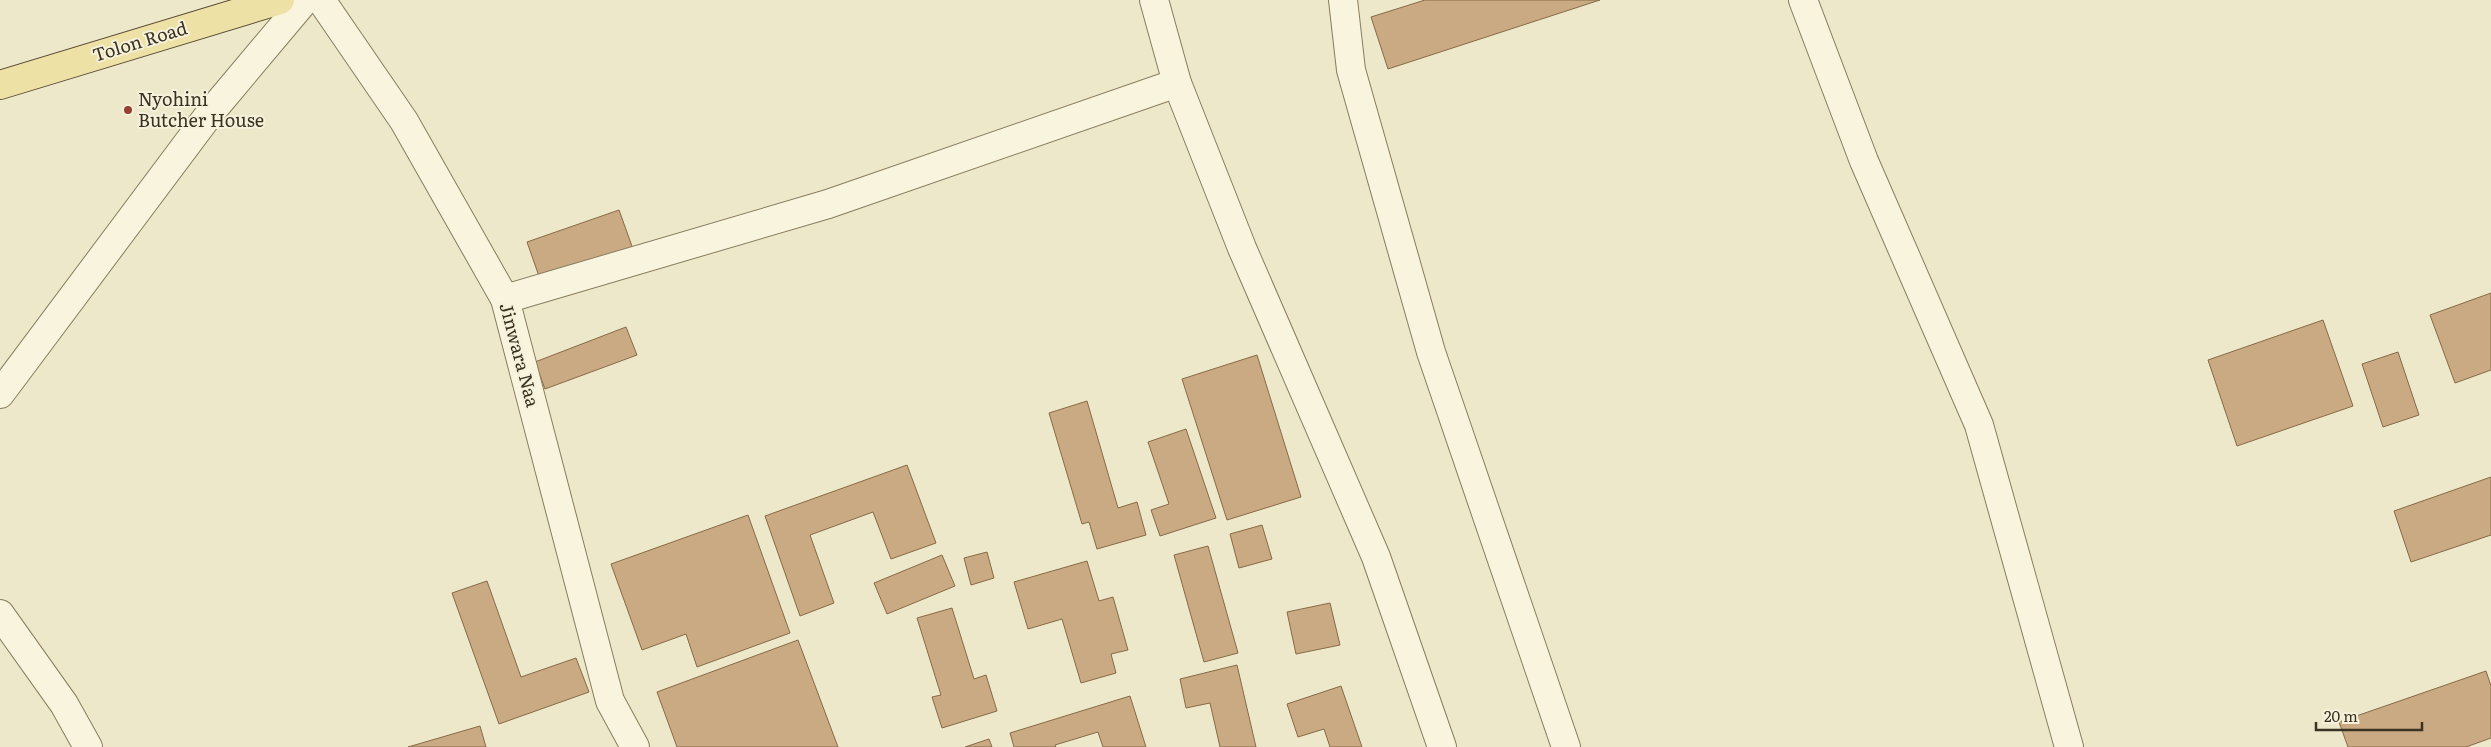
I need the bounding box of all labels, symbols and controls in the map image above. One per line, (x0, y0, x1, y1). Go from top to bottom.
street label: Tolon Road (89, 13, 190, 68)
place label: Nyohini Butcher House (138, 85, 264, 133)
marker: Nyohini Butcher House (122, 104, 134, 116)
street label: Jinwara Naa (494, 299, 547, 410)
scale bar (2316, 700, 2422, 732)
text: 20 m (2324, 704, 2358, 727)

